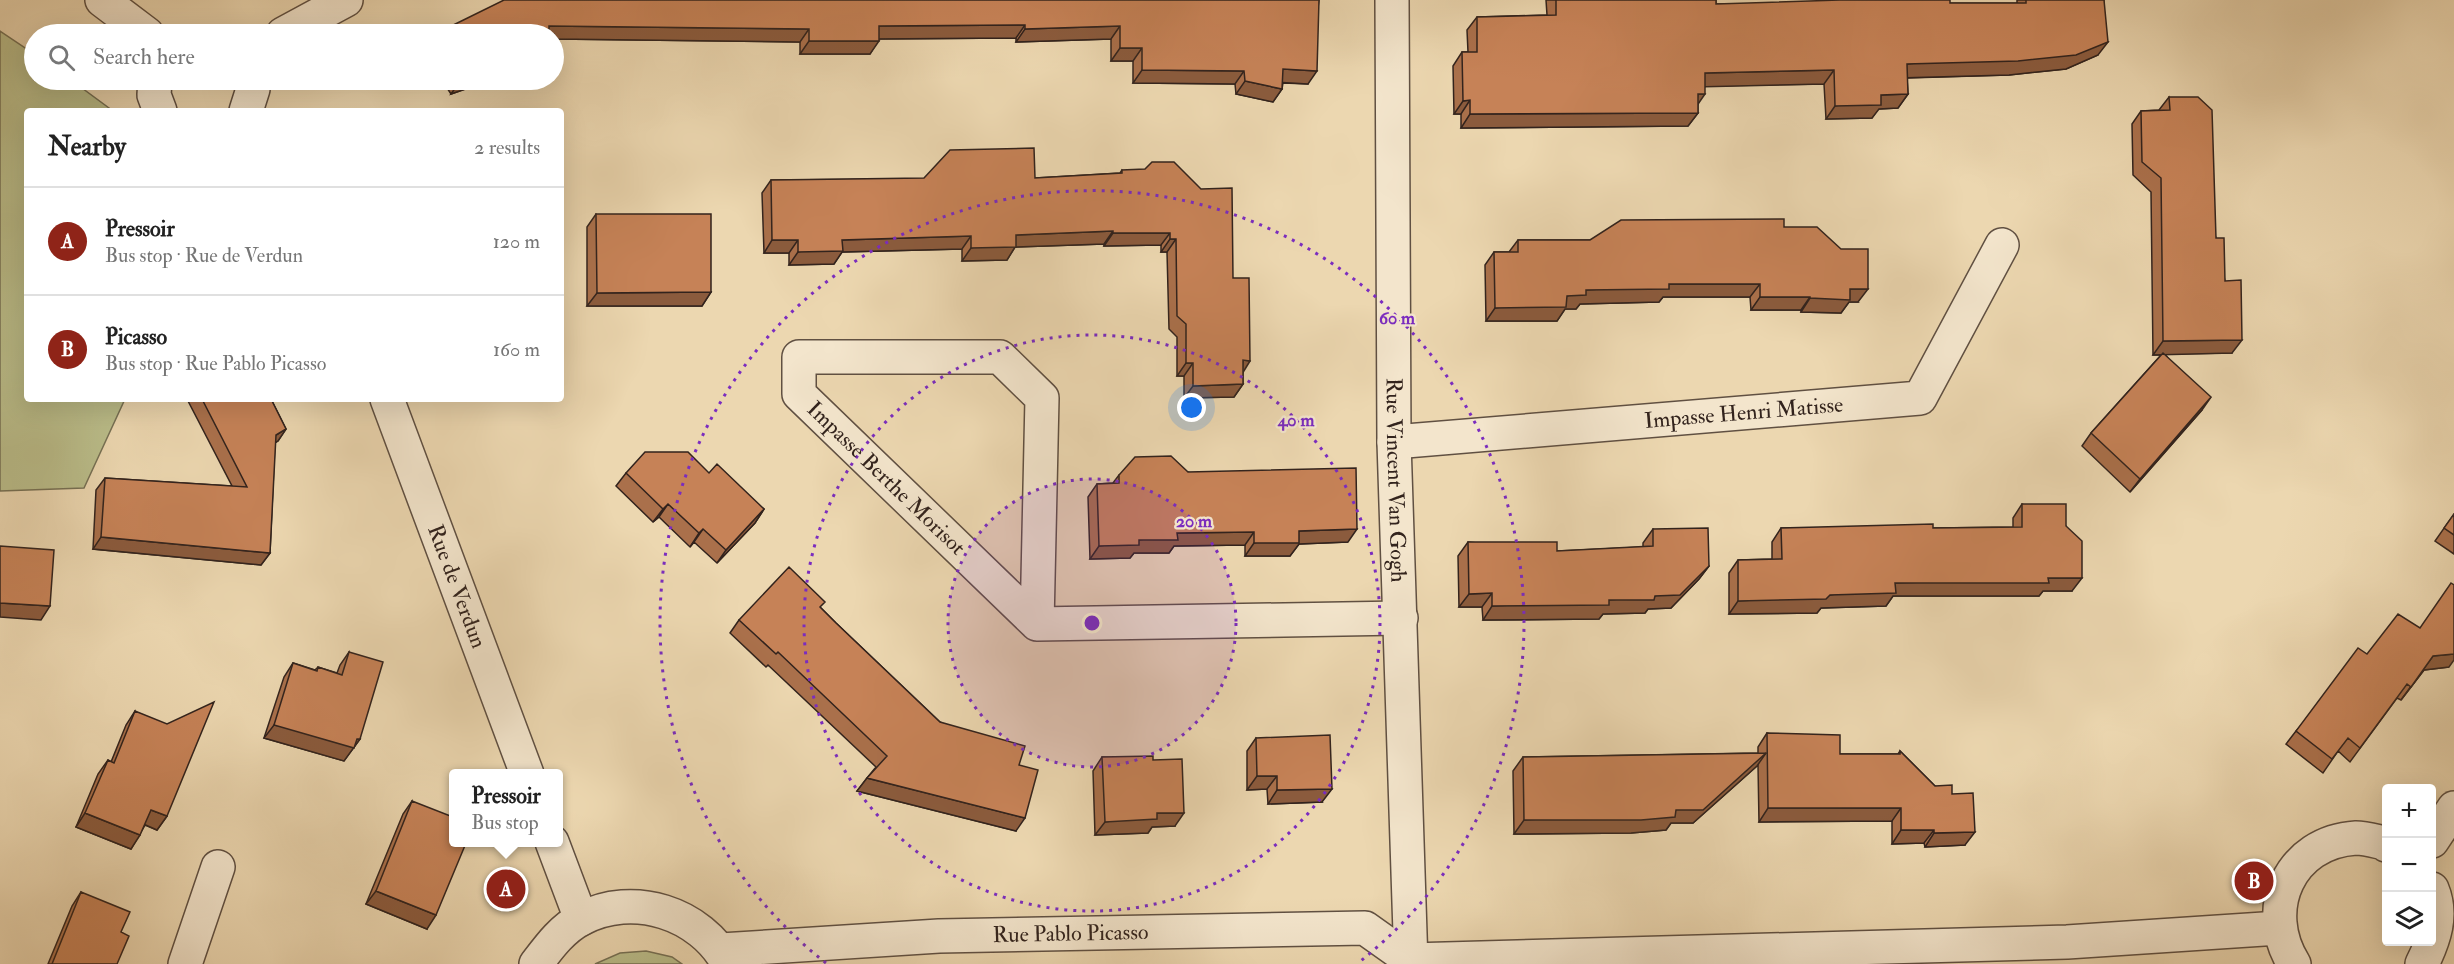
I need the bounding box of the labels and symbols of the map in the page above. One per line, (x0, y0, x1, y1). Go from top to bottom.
text: 60 m (1379, 307, 1416, 330)
street label: Rue Vincent Van Gogh (1380, 378, 1413, 583)
street label: Impasse Henri Matisse (1643, 390, 1844, 435)
your location (1177, 393, 1206, 422)
street label: Impasse Berthe Morisot (801, 395, 971, 561)
text: 40 m (1277, 409, 1315, 432)
text: 20 m (1176, 510, 1213, 533)
street label: Rue de Verdun (421, 521, 493, 652)
centre of rings (1082, 613, 1102, 633)
pin: B (2234, 858, 2274, 904)
pin: A (486, 866, 526, 912)
street label: Rue Pablo Picasso (992, 918, 1149, 949)

